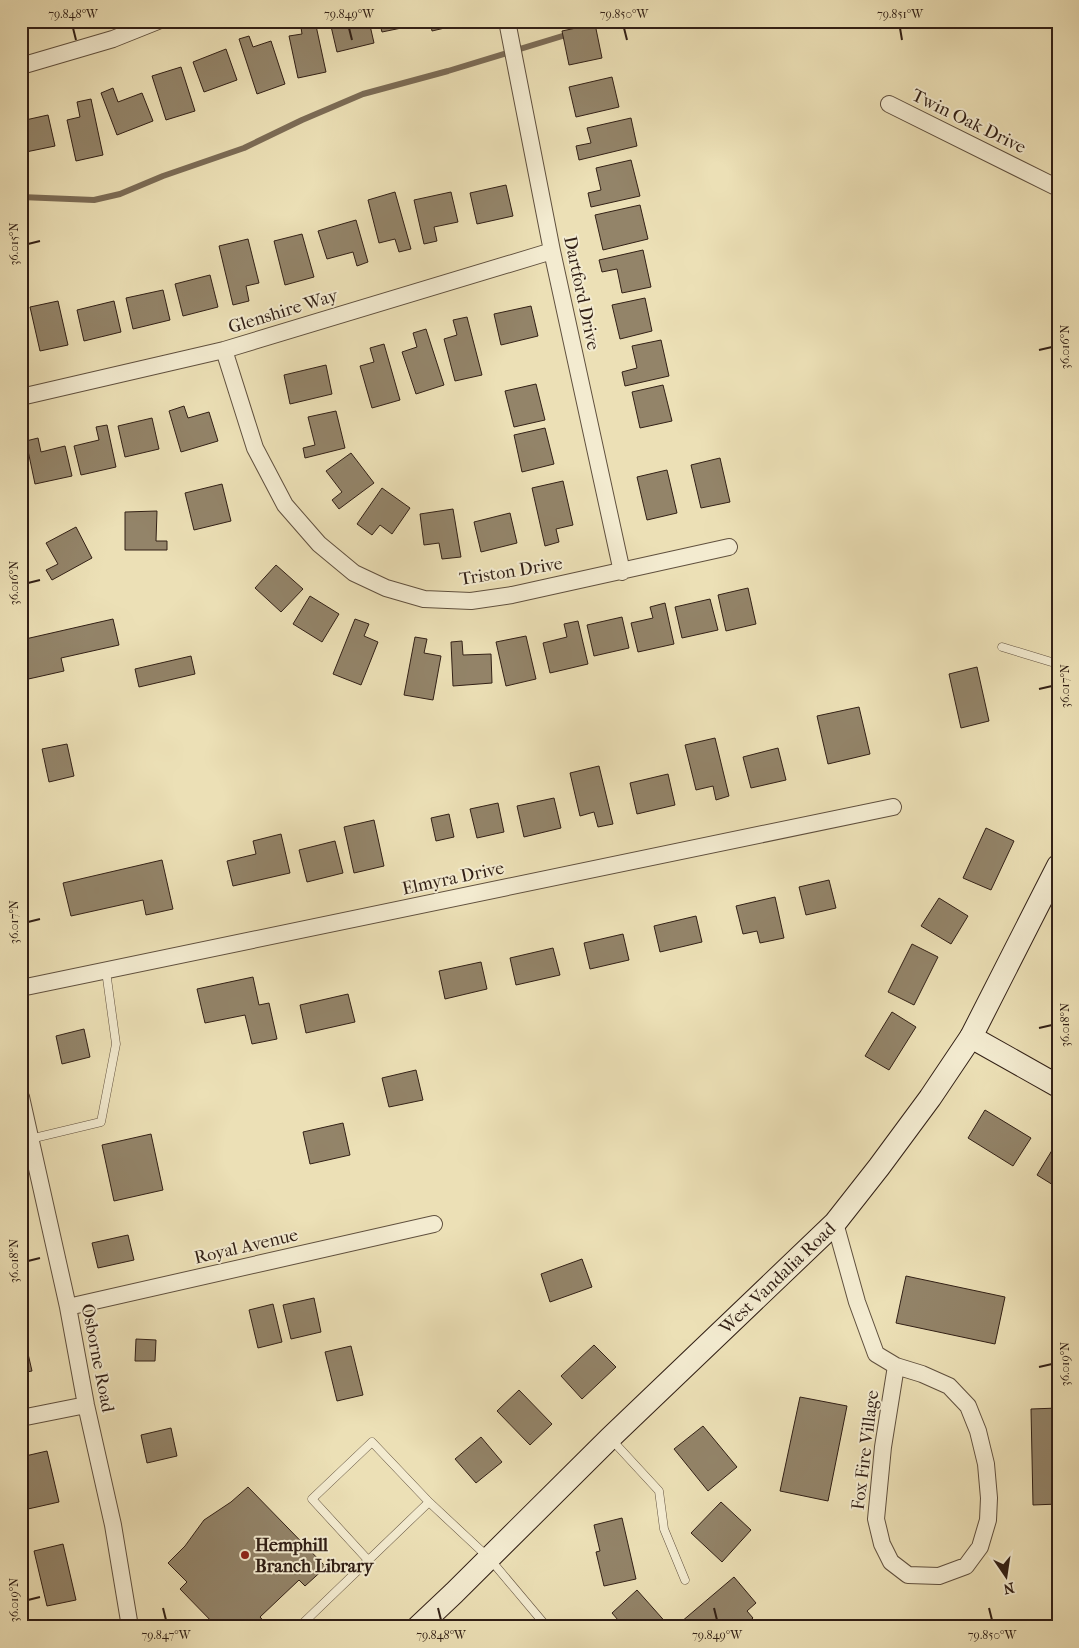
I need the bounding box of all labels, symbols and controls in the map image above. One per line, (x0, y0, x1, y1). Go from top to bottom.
text: 79.848°W (48, 7, 99, 21)
text: 79.849°W (324, 7, 375, 21)
text: 79.850°W (600, 7, 649, 21)
text: 79.851°W (877, 7, 924, 21)
street label: Twin Oak Drive (908, 85, 1029, 158)
text: 36.015°N (7, 222, 21, 266)
street label: Dartford Drive (559, 234, 604, 352)
street label: Glenshire Way (226, 284, 342, 338)
text: 36.016°N (1058, 325, 1072, 369)
street label: Triston Drive (458, 553, 564, 590)
text: 36.016°N (7, 561, 21, 605)
text: 36.017°N (1058, 664, 1072, 708)
street label: Elmyra Drive (400, 857, 506, 900)
text: 36.017°N (7, 900, 21, 944)
text: 36.018°N (1058, 1003, 1072, 1047)
street label: West Vandalia Road (715, 1218, 840, 1339)
street label: Royal Avenue (192, 1224, 300, 1269)
text: 36.018°N (7, 1239, 21, 1283)
street label: Osborne Road (77, 1302, 118, 1414)
text: 36.019°N (1058, 1342, 1072, 1386)
street label: Fox Fire Village (848, 1389, 883, 1511)
place label: Hemphill Branch Library (255, 1535, 375, 1577)
marker: Hemphill Branch Library (239, 1549, 251, 1561)
north arrow (982, 1550, 1032, 1600)
text: 36.019°N (7, 1578, 21, 1622)
text: N (1001, 1579, 1016, 1598)
text: 79.847°W (141, 1628, 192, 1642)
text: 79.848°W (416, 1628, 467, 1642)
text: 79.849°W (692, 1628, 743, 1642)
text: 79.850°W (968, 1628, 1017, 1642)

